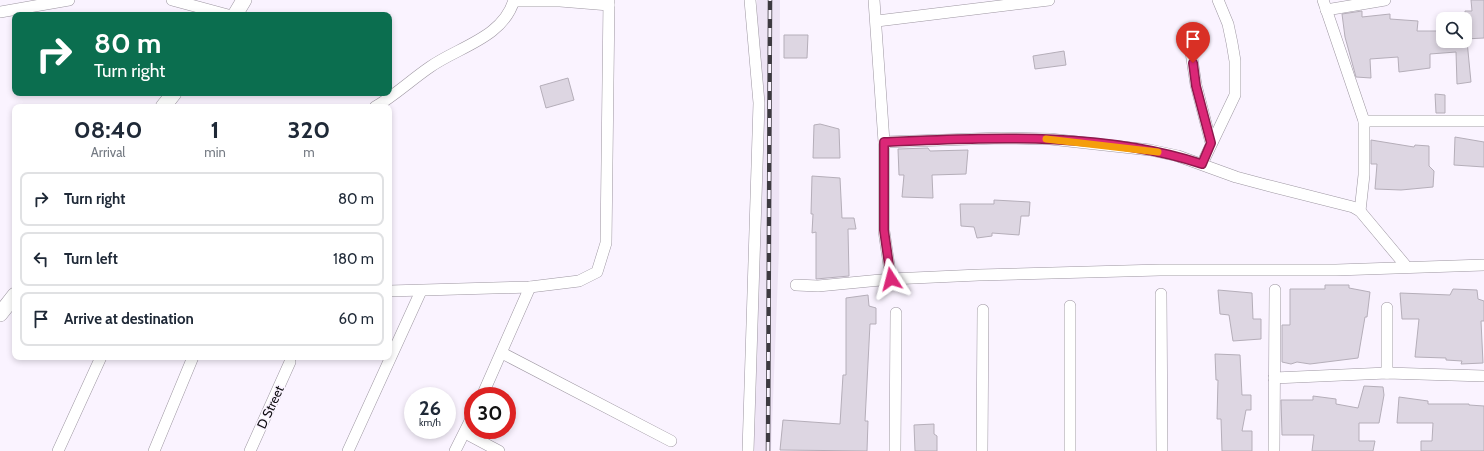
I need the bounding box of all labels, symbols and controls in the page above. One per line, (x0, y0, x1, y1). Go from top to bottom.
map controls (1436, 12, 1472, 48)
button: search (1436, 12, 1472, 48)
pin (1176, 22, 1210, 63)
text: 80 m (94, 26, 161, 60)
icon: right (28, 28, 80, 80)
icon: arrive (1182, 28, 1204, 50)
text: Turn right (94, 60, 165, 82)
text: 08:40 (74, 115, 142, 144)
text: 1 (211, 115, 219, 144)
text: 320 (288, 115, 330, 144)
text: Arrival (91, 144, 125, 160)
text: min (204, 144, 226, 160)
text: m (303, 144, 315, 160)
icon: right (30, 188, 52, 210)
text: Turn right (64, 190, 125, 208)
text: 80 m (338, 190, 374, 208)
icon: left (30, 248, 52, 270)
text: Turn left (64, 250, 118, 268)
text: 180 m (333, 250, 374, 268)
position arrow (870, 258, 912, 300)
icon: arrive (30, 308, 52, 330)
text: Arrive at destination (64, 310, 194, 328)
text: 60 m (338, 310, 374, 328)
street label: D Street (253, 382, 287, 431)
speed limit sign: 30 (464, 387, 516, 439)
text: 26 (419, 396, 441, 420)
text: km/h (419, 416, 441, 429)

